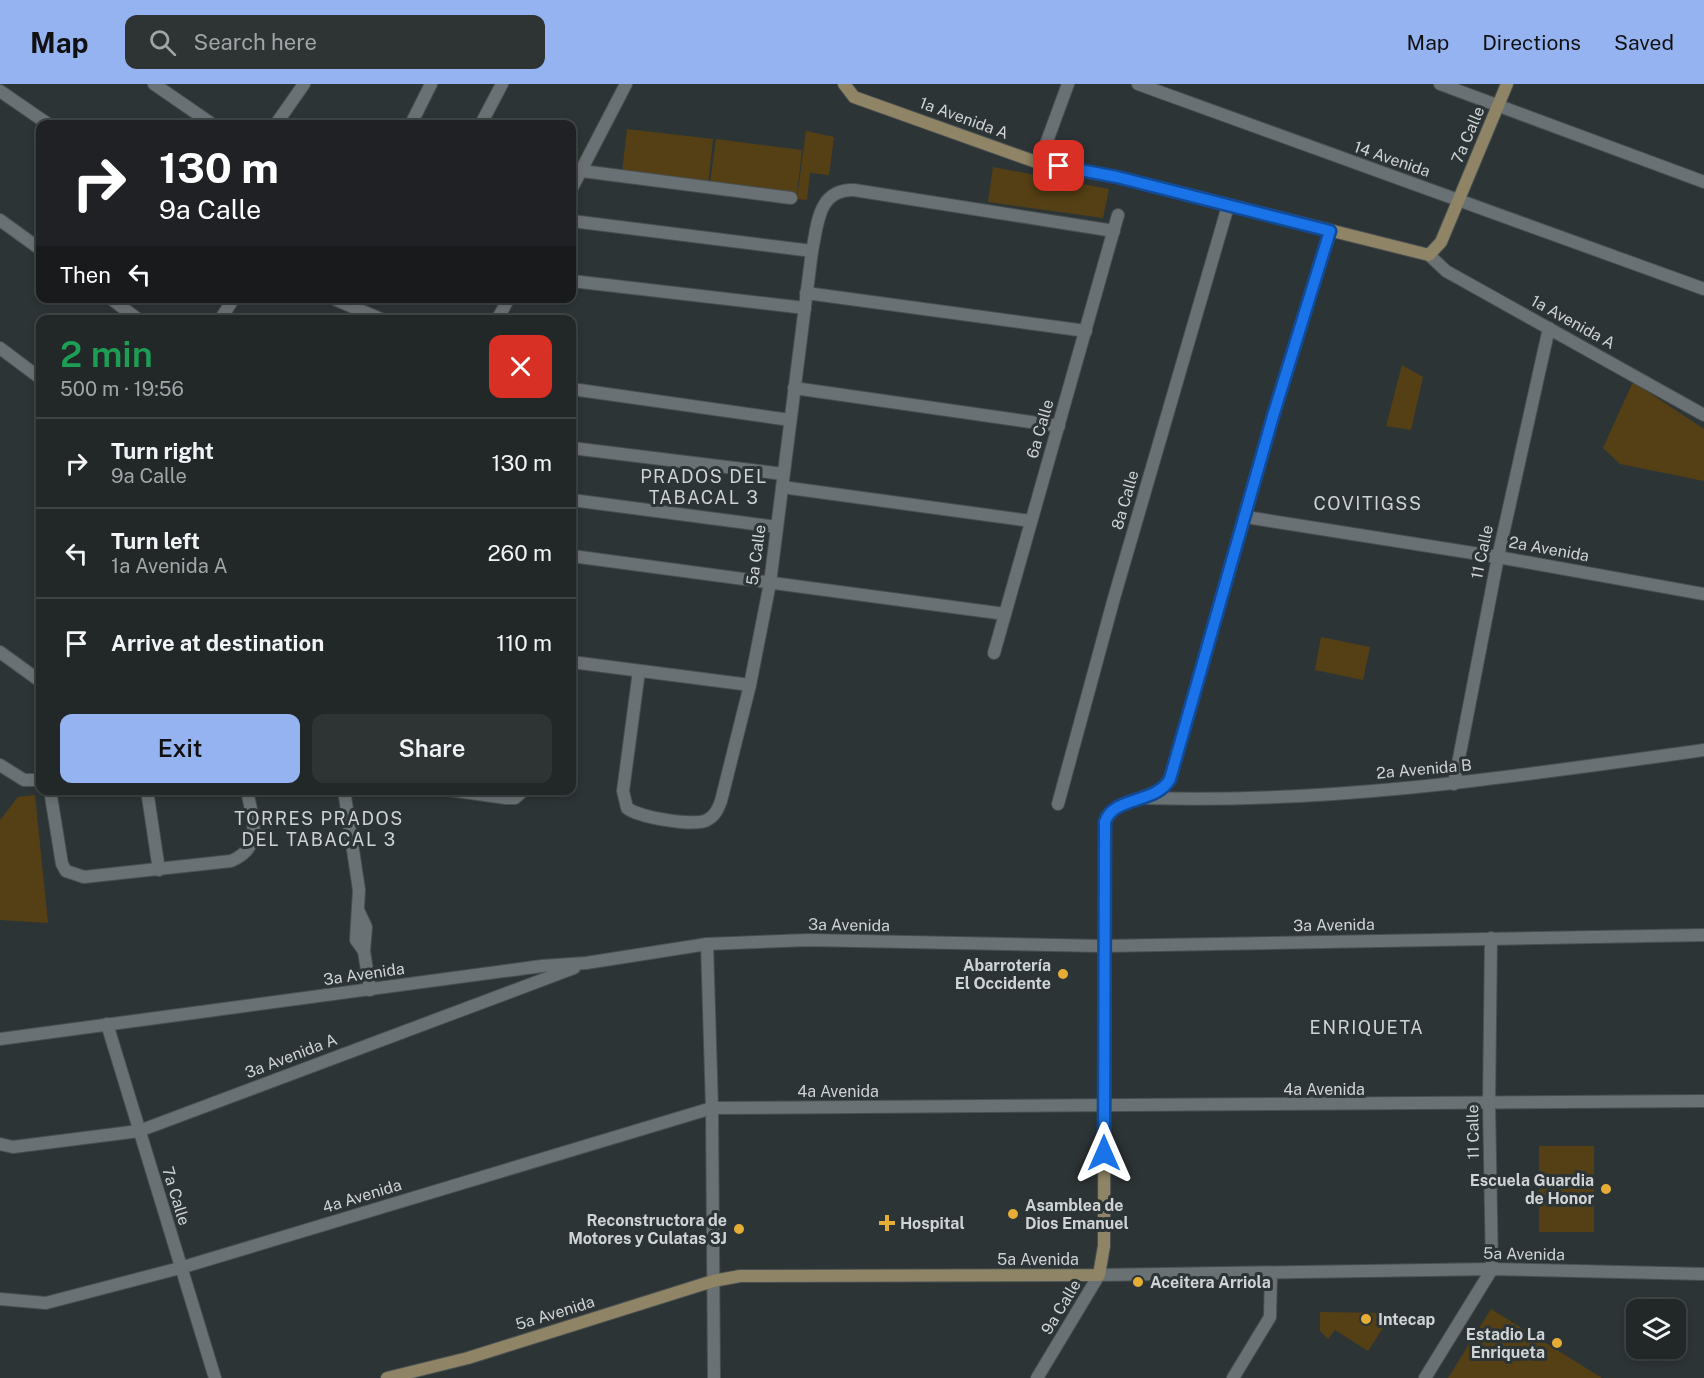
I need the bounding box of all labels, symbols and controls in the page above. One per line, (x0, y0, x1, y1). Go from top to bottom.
search box (125, 15, 545, 69)
text: Map (30, 26, 89, 59)
icon: search (146, 26, 179, 59)
text: Search here (194, 29, 317, 55)
text: Map (1407, 30, 1449, 55)
text: Directions (1482, 30, 1581, 55)
text: Saved (1614, 30, 1674, 55)
street label: 1a Avenida A (917, 93, 1011, 143)
street label: 7a Calle (1447, 104, 1489, 166)
street label: 14 Avenida (1351, 137, 1433, 181)
pin (1033, 140, 1084, 191)
text: 130 m (159, 143, 279, 192)
icon: right (60, 144, 138, 222)
icon: arrive (1042, 149, 1075, 182)
text: 9a Calle (159, 193, 261, 225)
icon: left (123, 258, 156, 291)
text: Then (60, 262, 111, 288)
street label: 1a Avenida A (1528, 291, 1618, 353)
text: 2 min (60, 333, 153, 375)
button: close (489, 335, 552, 398)
text: 500 m · 19:56 (60, 377, 184, 401)
street label: 6a Calle (1023, 397, 1057, 461)
text: Turn right (111, 438, 214, 464)
icon: right (60, 447, 93, 480)
text: 130 m (491, 450, 552, 476)
text: 9a Calle (111, 464, 187, 488)
district label: PRADOS DEL TABACAL 3 (640, 466, 768, 508)
street label: 8a Calle (1107, 468, 1143, 532)
district label: COVITIGSS (1313, 493, 1423, 514)
street label: 11 Calle (1467, 523, 1497, 581)
street label: 5a Calle (742, 524, 770, 586)
text: Turn left (111, 528, 200, 554)
street label: 2a Avenida (1507, 533, 1591, 565)
icon: left (60, 537, 93, 570)
text: 260 m (487, 540, 552, 566)
text: 1a Avenida A (111, 554, 228, 578)
icon: arrive (60, 627, 93, 660)
text: Arrive at destination (111, 630, 324, 656)
text: 110 m (496, 630, 552, 656)
button: Exit (60, 714, 300, 783)
button: Share (312, 714, 552, 783)
street label: 2a Avenida B (1375, 755, 1473, 783)
district label: TORRES PRADOS DEL TABACAL 3 (234, 808, 404, 850)
street label: 3a Avenida (808, 915, 890, 935)
street label: 3a Avenida (1293, 915, 1375, 935)
place label: Abarrotería El Occidente (955, 956, 1051, 993)
street label: 3a Avenida (322, 959, 406, 989)
marker: Abarrotería El Occidente (1056, 967, 1070, 981)
district label: ENRIQUETA (1310, 1017, 1424, 1038)
street label: 3a Avenida A (242, 1030, 340, 1082)
street label: 4a Avenida (1283, 1080, 1365, 1099)
street label: 4a Avenida (797, 1082, 879, 1101)
street label: 11 Calle (1463, 1104, 1483, 1160)
position arrow (1072, 1121, 1136, 1185)
street label: 7a Calle (158, 1164, 194, 1228)
place label: Escuela Guardia de Honor (1470, 1171, 1594, 1208)
street label: 4a Avenida (320, 1175, 404, 1217)
marker: Escuela Guardia de Honor (1599, 1182, 1613, 1196)
place label: Asamblea de Dios Emanuel (1025, 1196, 1129, 1233)
marker: Asamblea de Dios Emanuel (1006, 1207, 1020, 1221)
place label: Reconstructora de Motores y Culatas 3J (568, 1211, 727, 1248)
marker: Hospital (878, 1214, 896, 1232)
place label: Hospital (900, 1214, 965, 1233)
marker: Reconstructora de Motores y Culatas 3J (732, 1222, 746, 1236)
street label: 5a Avenida (1483, 1244, 1565, 1264)
street label: 5a Avenida (997, 1250, 1079, 1269)
place label: Aceitera Arriola (1150, 1273, 1271, 1292)
marker: Aceitera Arriola (1131, 1275, 1145, 1289)
street label: 9a Calle (1037, 1276, 1085, 1338)
street label: 5a Avenida (513, 1292, 597, 1334)
map controls (1626, 1299, 1686, 1359)
button: layers (1626, 1299, 1686, 1359)
place label: Intecap (1378, 1310, 1436, 1329)
marker: Intecap (1359, 1312, 1373, 1326)
place label: Estadio La Enriqueta (1466, 1325, 1545, 1362)
marker: Estadio La Enriqueta (1550, 1336, 1564, 1350)

